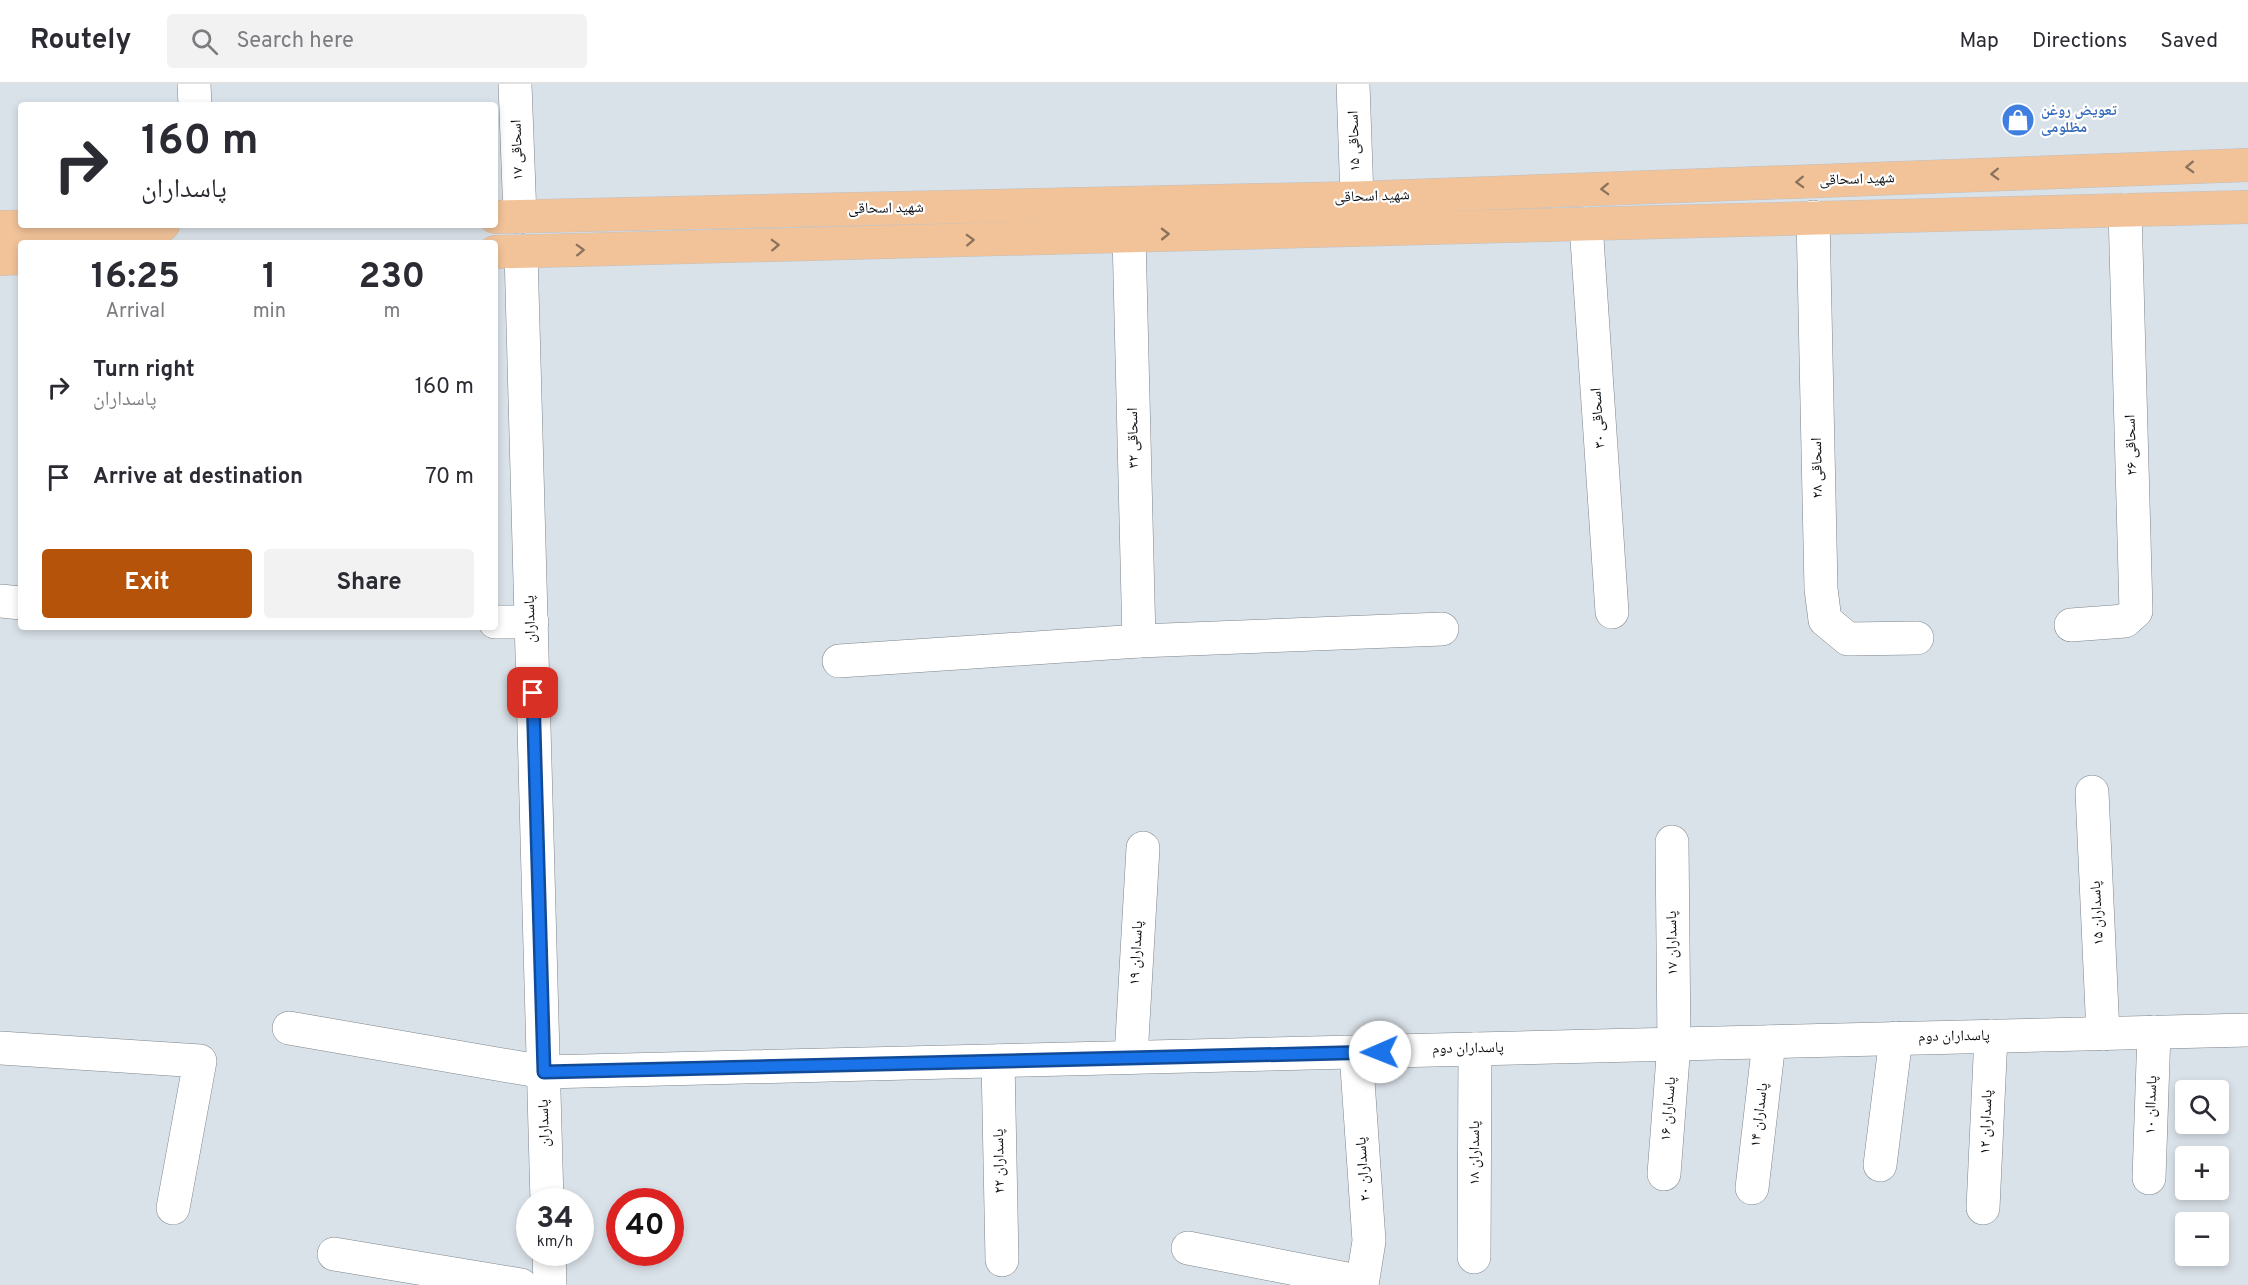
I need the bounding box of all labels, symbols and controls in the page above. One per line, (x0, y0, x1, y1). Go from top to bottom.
search box (167, 14, 587, 68)
text: Routely (30, 23, 131, 59)
icon: search (188, 25, 221, 58)
text: Search here (236, 28, 354, 55)
text: Map (1959, 28, 1999, 55)
text: Directions (2032, 28, 2127, 55)
text: Saved (2160, 28, 2218, 55)
shop icon: تعویض روغن مظلومی (2000, 102, 2036, 138)
place label: تعویض روغن مظلومی (2041, 102, 2117, 138)
street label: اسحاقی ۱۵ (1344, 110, 1366, 172)
text: 160 m (141, 116, 259, 169)
street label: اسحاقی ۱۷ (507, 119, 529, 181)
icon: right (42, 126, 120, 204)
one-way arrow (2185, 161, 2194, 174)
one-way arrow (1990, 168, 1999, 181)
street label: شهید اسحاقی (1819, 169, 1895, 191)
text: پاسداران (141, 173, 227, 207)
one-way arrow (1795, 175, 1804, 188)
one-way arrow (1600, 182, 1609, 195)
street label: شهید اسحاقی (1334, 186, 1410, 208)
street label: شهید اسحاقی (848, 199, 924, 219)
one-way arrow (1160, 228, 1169, 241)
one-way arrow (965, 233, 974, 246)
one-way arrow (770, 239, 779, 251)
one-way arrow (575, 244, 584, 257)
text: 16:25 (91, 255, 180, 301)
text: 1 (262, 255, 276, 301)
text: 230 (359, 255, 425, 301)
text: Arrival (106, 299, 165, 325)
text: min (253, 299, 286, 325)
text: m (383, 299, 400, 325)
text: Turn right (93, 357, 195, 384)
icon: right (42, 371, 75, 404)
text: 160 m (415, 374, 474, 401)
text: پاسداران (93, 387, 157, 413)
street label: اسحاقی ۳۰ (1587, 387, 1611, 449)
street label: اسحاقی ۳۲ (1124, 407, 1144, 469)
street label: اسحاقی ۲۶ (2121, 414, 2143, 476)
street label: اسحاقی ۲۸ (1808, 437, 1828, 499)
icon: arrive (42, 461, 75, 494)
text: Arrive at destination (93, 464, 303, 491)
text: 70 m (425, 464, 474, 491)
button: Exit (42, 549, 252, 618)
button: Share (264, 549, 474, 618)
street label: پاسداران (521, 595, 541, 643)
pin (507, 667, 558, 718)
icon: arrive (516, 676, 549, 709)
street label: پاسداران ۱۵ (2087, 880, 2109, 946)
street label: پاسداران ۱۷ (1663, 911, 1683, 975)
street label: پاسداران ۱۹ (1126, 920, 1148, 986)
position arrow (1348, 1020, 1412, 1084)
street label: پاسداران دوم (1918, 1027, 1990, 1047)
street label: پاسداران دوم (1432, 1039, 1504, 1059)
street label: پاسداان ۱۰ (2141, 1075, 2163, 1135)
street label: پاسداران ۱۶ (1657, 1076, 1681, 1142)
map controls (2175, 1080, 2229, 1266)
button: search (2175, 1080, 2229, 1134)
street label: پاسداران ۱۴ (1747, 1082, 1773, 1148)
street label: پاسداران ۱۲ (1976, 1089, 1998, 1155)
street label: پاسداران (535, 1099, 555, 1147)
street label: پاسداران ۱۸ (1466, 1121, 1485, 1185)
street label: پاسداران ۲۲ (990, 1129, 1010, 1193)
street label: پاسداران ۲۰ (1352, 1136, 1376, 1202)
button: + (2175, 1146, 2229, 1200)
speed limit sign: 40 (606, 1188, 684, 1266)
text: 34 (536, 1201, 574, 1238)
button: − (2175, 1212, 2229, 1266)
text: km/h (537, 1233, 573, 1252)

